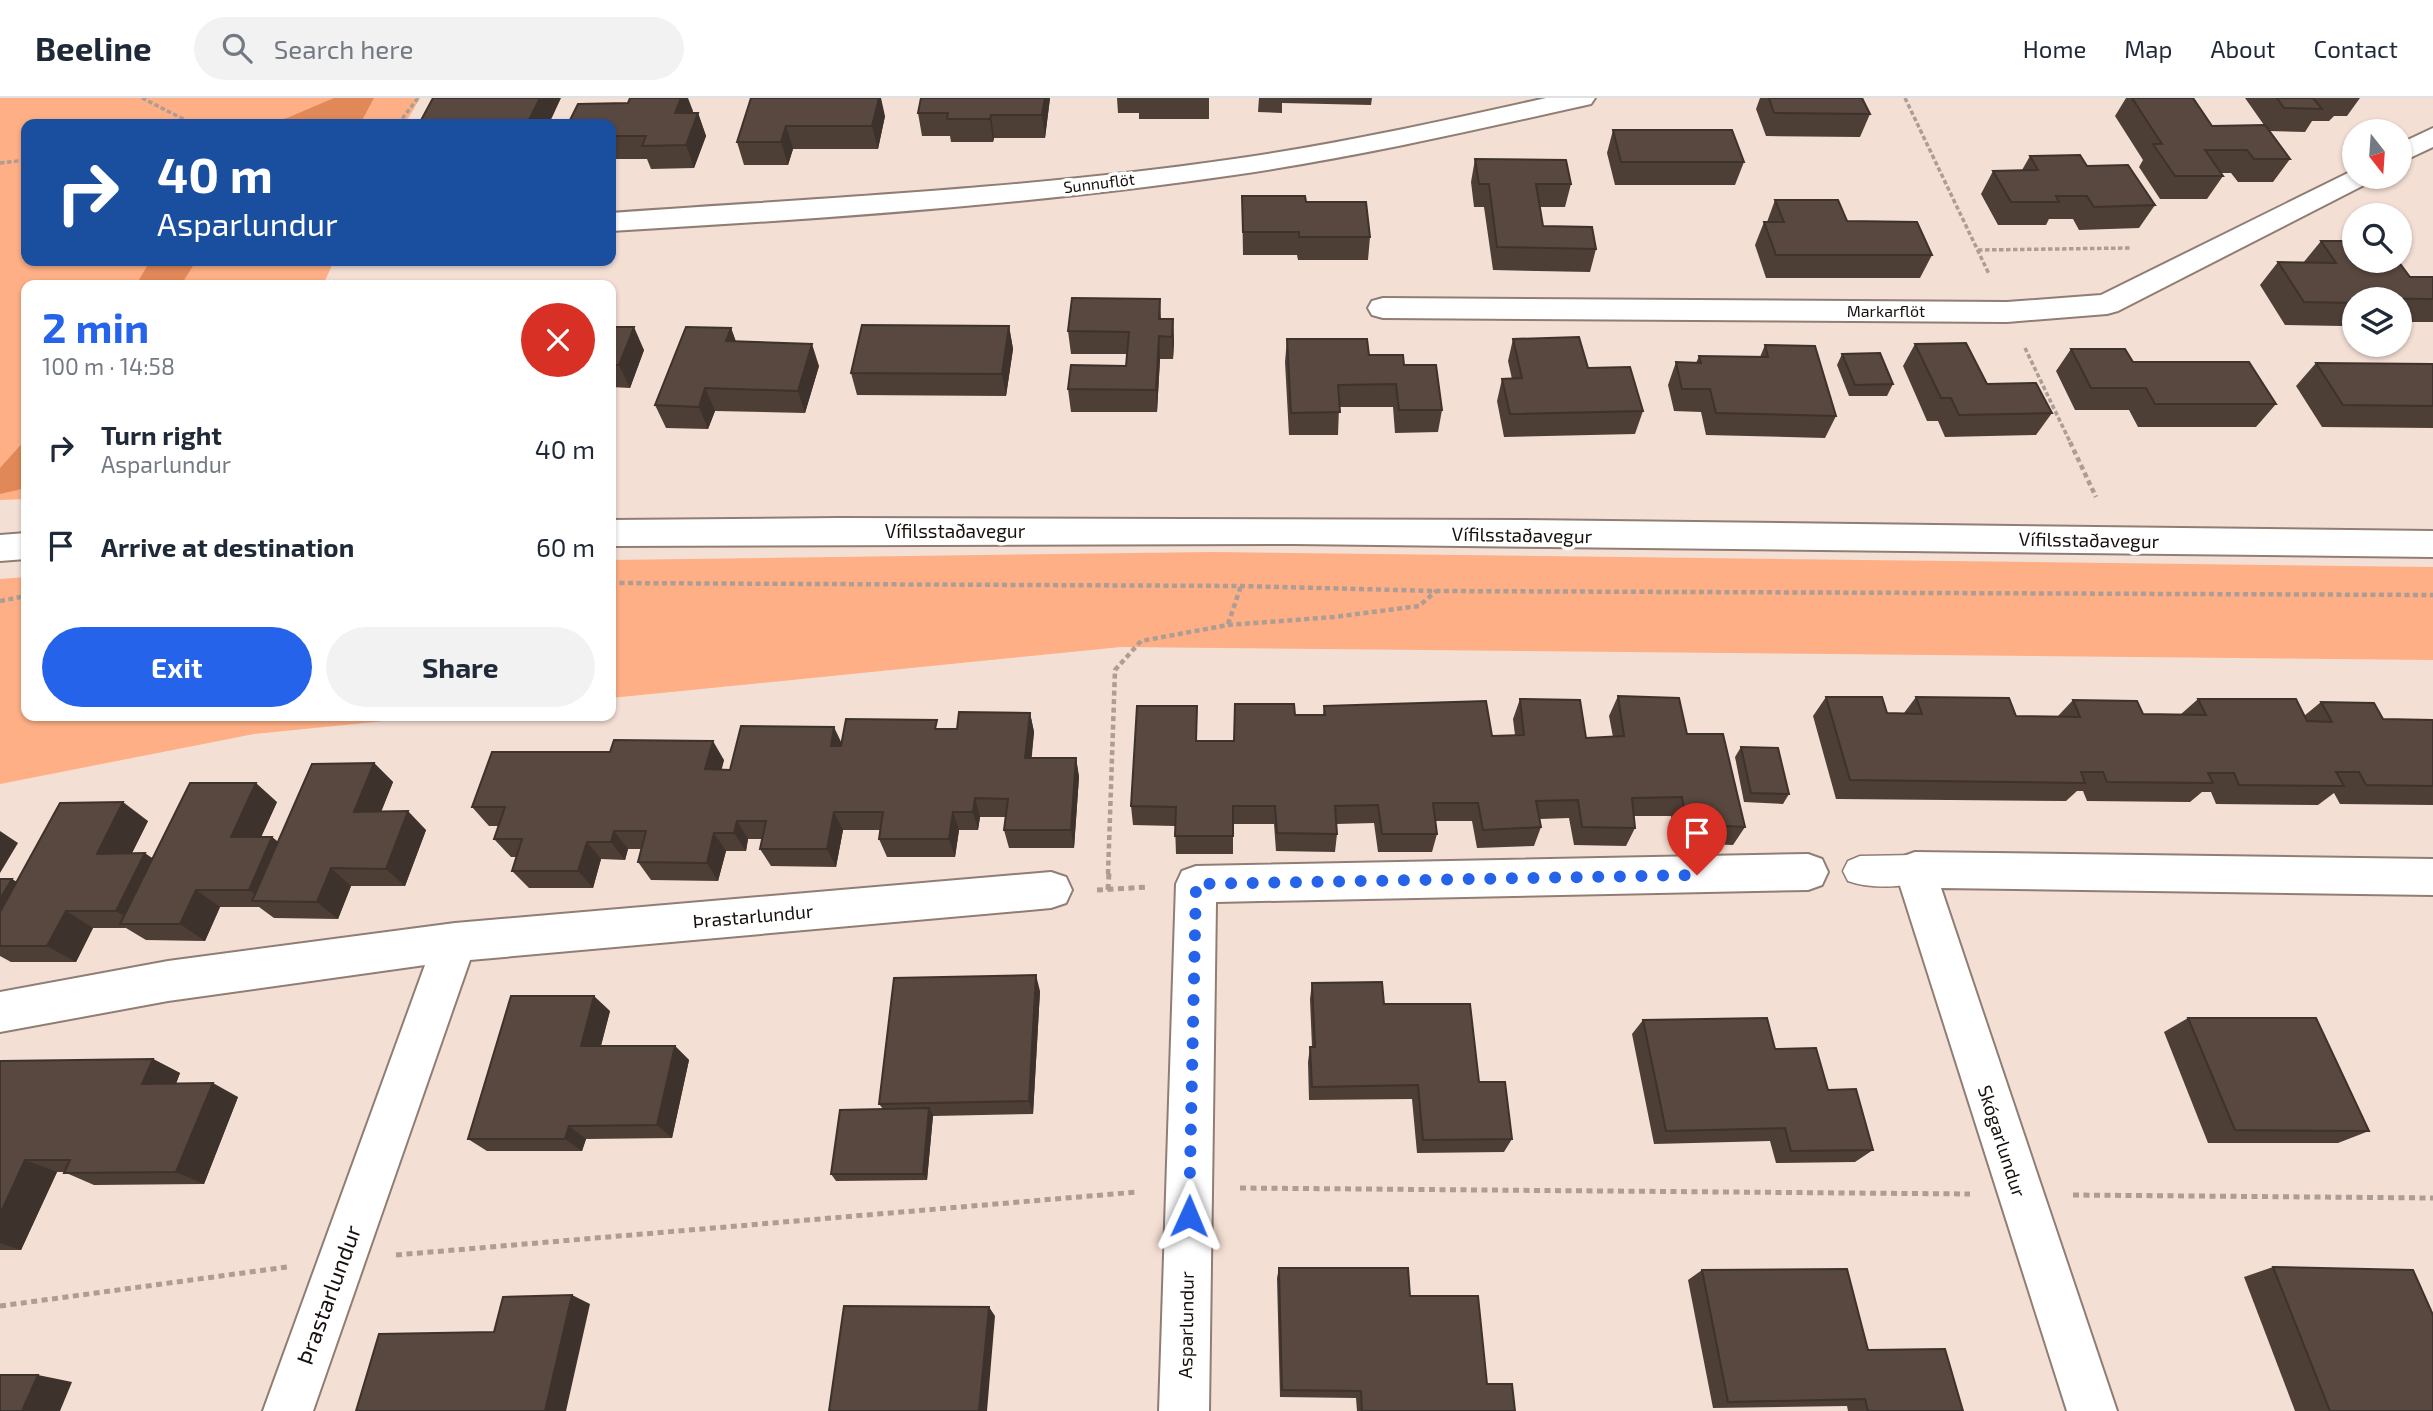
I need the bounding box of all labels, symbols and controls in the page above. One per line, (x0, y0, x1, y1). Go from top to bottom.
search box (194, 17, 684, 80)
text: Beeline (35, 28, 152, 68)
icon: search (218, 29, 256, 67)
text: Search here (274, 33, 413, 64)
text: Home (2023, 34, 2086, 63)
text: Map (2124, 34, 2172, 63)
text: About (2210, 34, 2276, 63)
text: Contact (2314, 34, 2398, 63)
north arrow (2342, 119, 2412, 189)
map controls (2342, 119, 2412, 357)
text: 40 m (157, 144, 273, 203)
icon: right (42, 147, 133, 238)
street label: Sunnuflöt (1062, 169, 1136, 196)
button: search (2342, 203, 2412, 273)
text: Asparlundur (157, 204, 338, 242)
button: layers (2342, 287, 2412, 357)
text: 2 min (42, 301, 149, 351)
street label: Markarflöt (1847, 301, 1925, 320)
button: close (521, 303, 595, 377)
text: 100 m · 14:58 (42, 352, 175, 380)
text: Turn right (101, 419, 222, 450)
icon: right (42, 429, 80, 467)
text: 40 m (535, 433, 595, 464)
text: Asparlundur (101, 450, 231, 478)
street label: Vífilsstaðavegur (885, 519, 1026, 542)
street label: Vífilsstaðavegur (1452, 522, 1593, 547)
icon: arrive (42, 527, 80, 565)
street label: Vífilsstaðavegur (2019, 527, 2160, 552)
text: Arrive at destination (101, 531, 354, 562)
text: 60 m (536, 531, 595, 562)
button: Exit (42, 627, 312, 707)
button: Share (326, 627, 595, 707)
pin (1667, 803, 1727, 875)
icon: arrive (1678, 814, 1716, 852)
street label: Þrastarlundur (692, 899, 815, 932)
street label: Skógarlundur (1974, 1082, 2031, 1200)
position arrow (1152, 1179, 1226, 1253)
street label: Þrastarlundur (290, 1221, 366, 1368)
street label: Asparlundur (1173, 1271, 1198, 1379)

